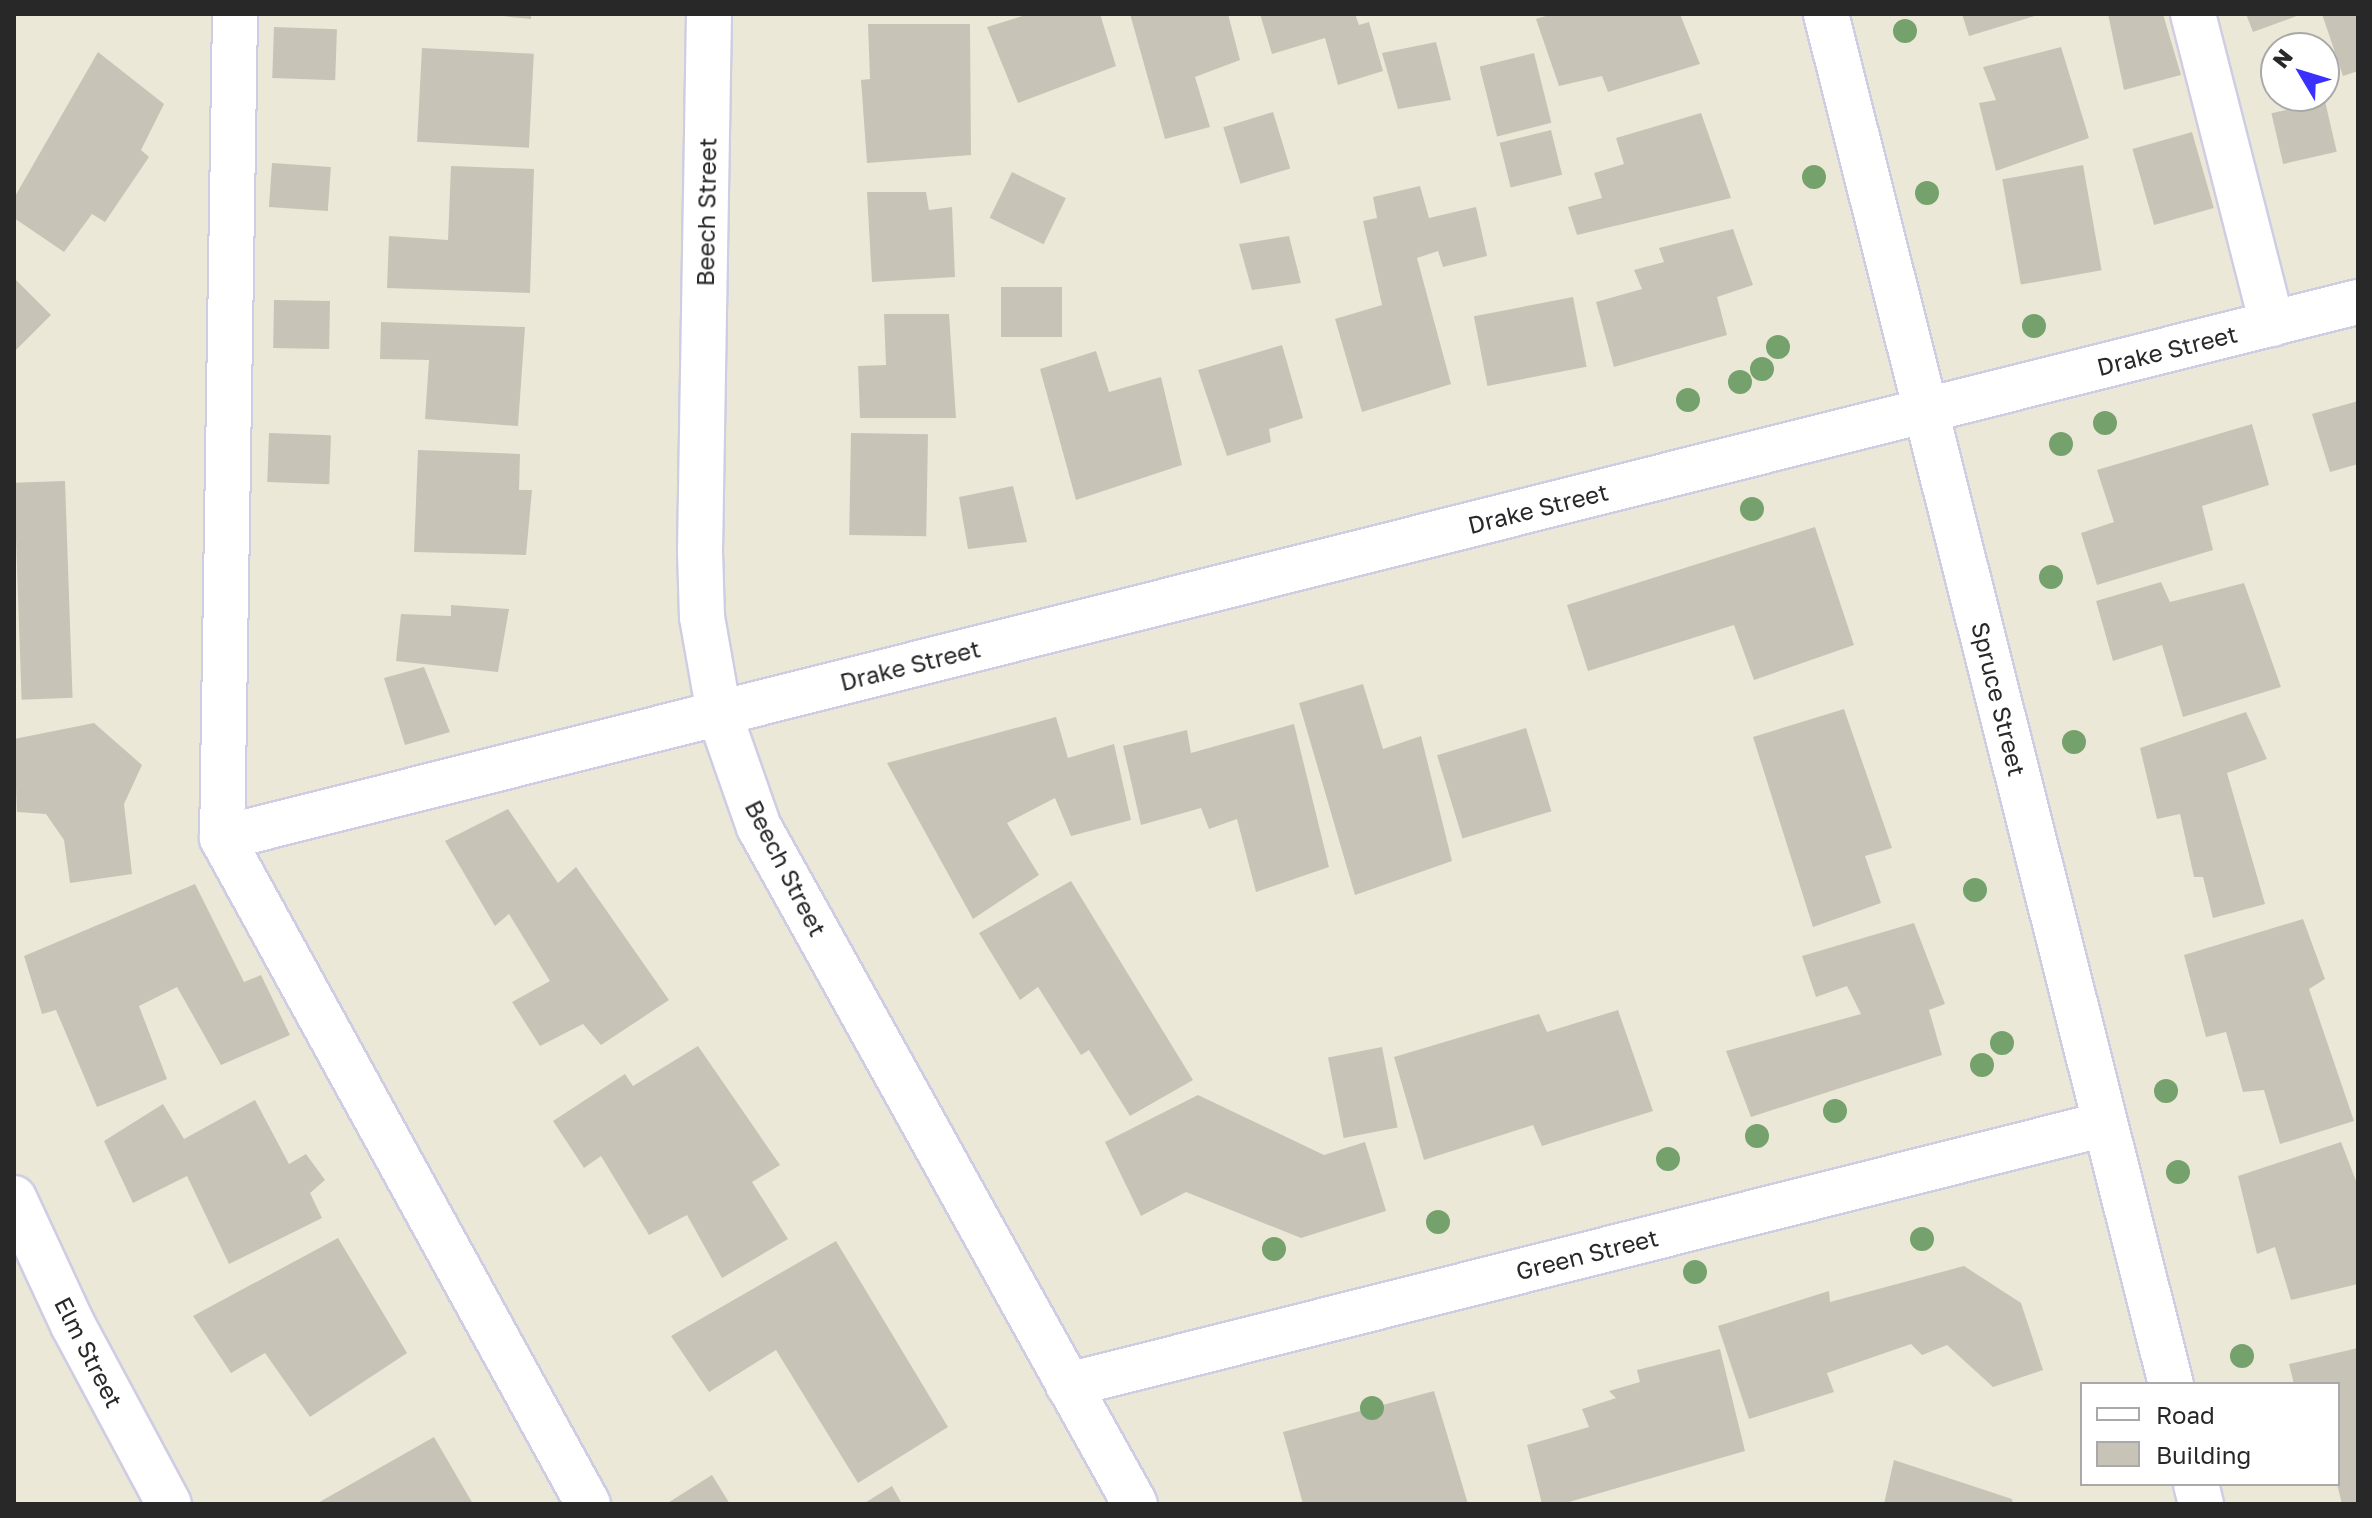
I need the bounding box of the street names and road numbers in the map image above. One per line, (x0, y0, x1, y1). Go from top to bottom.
street label: Beech Street (690, 137, 722, 287)
street label: Drake Street (2094, 319, 2240, 381)
street label: Drake Street (1465, 477, 1611, 539)
street label: Spruce Street (1966, 619, 2032, 779)
street label: Drake Street (837, 634, 983, 696)
street label: Beech Street (739, 795, 833, 941)
street label: Green Street (1513, 1222, 1661, 1286)
street label: Elm Street (49, 1292, 129, 1412)

